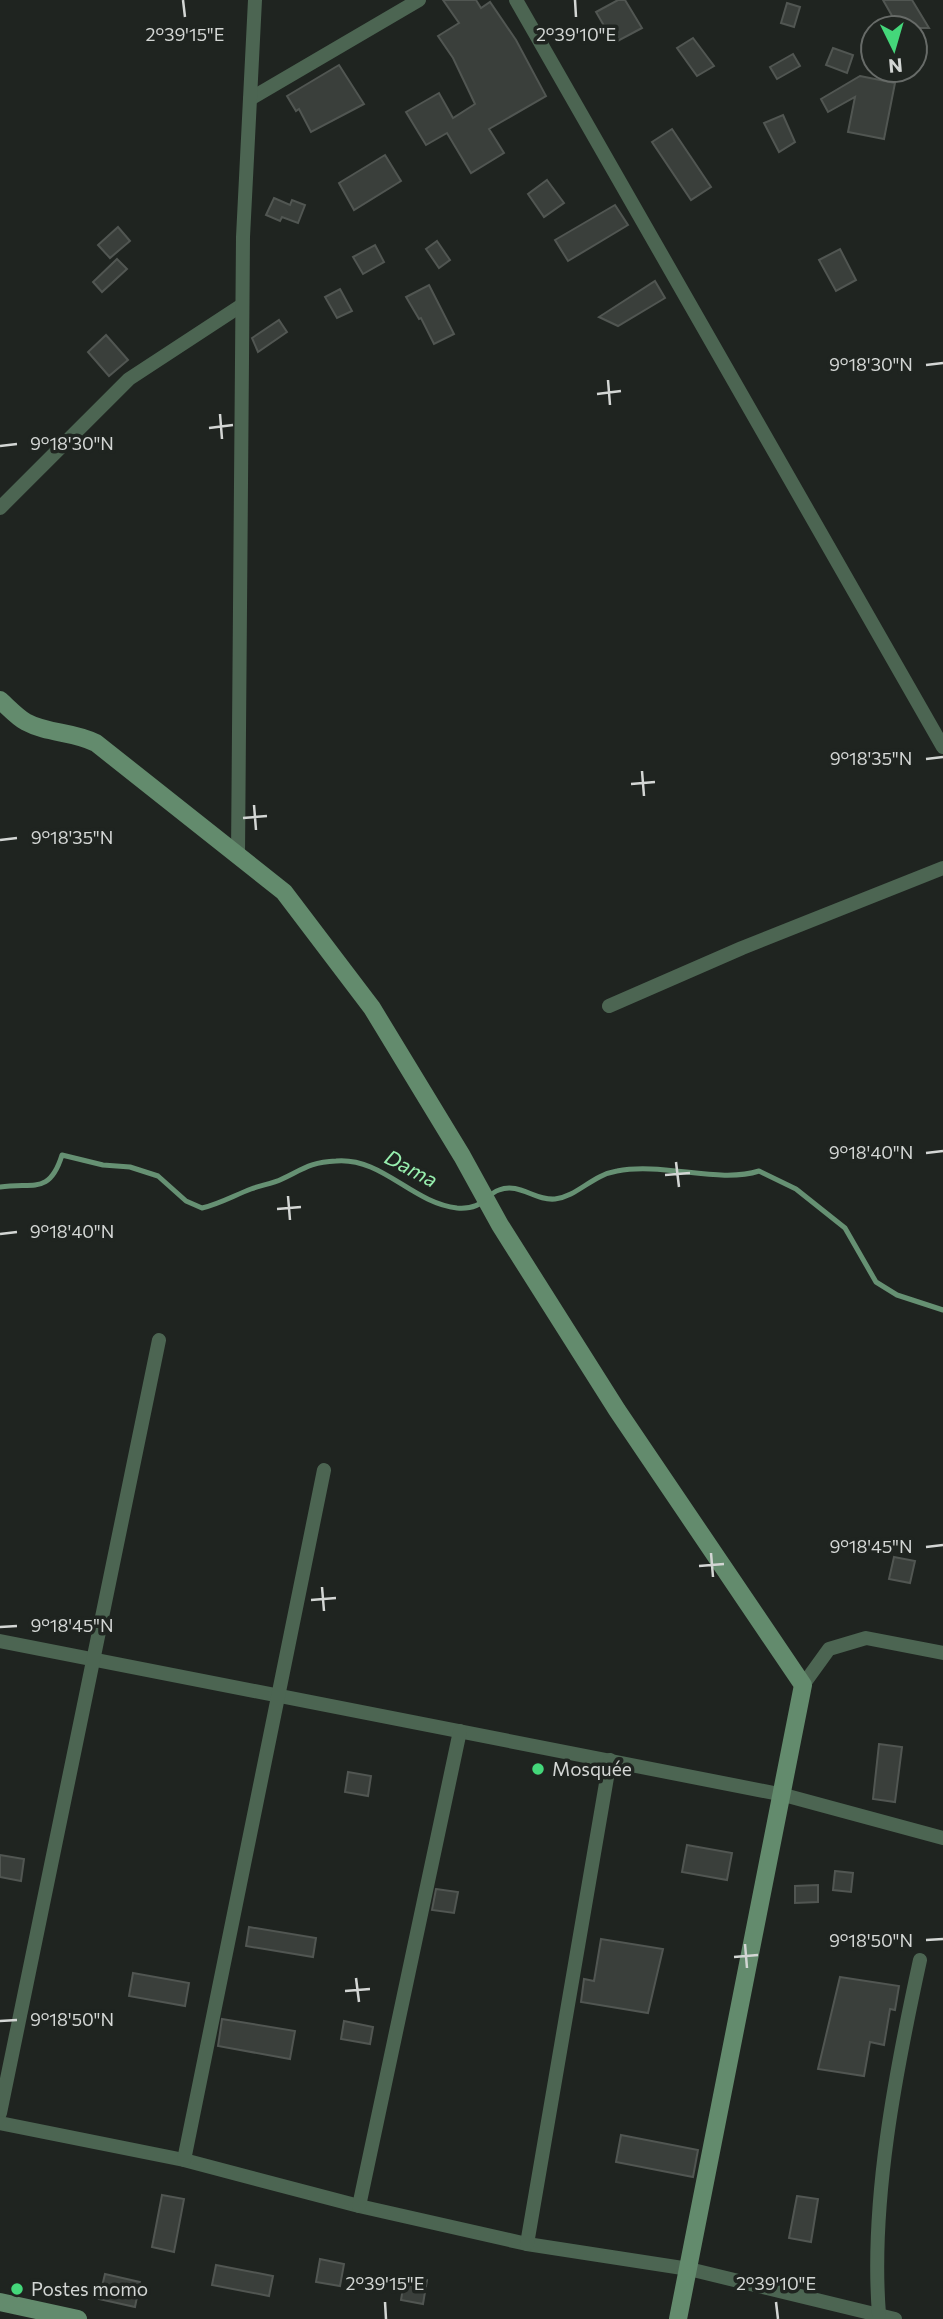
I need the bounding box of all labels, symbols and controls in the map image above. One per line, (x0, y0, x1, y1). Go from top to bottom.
north arrow (859, 14, 929, 84)
text: 2°39'15"E (146, 23, 224, 45)
text: 2°39'10"E (536, 23, 616, 45)
text: N (887, 54, 904, 79)
text: 9°18'30"N (829, 353, 913, 375)
text: 9°18'30"N (30, 432, 114, 454)
text: 9°18'35"N (830, 747, 912, 769)
text: 9°18'35"N (31, 826, 113, 848)
text: 9°18'40"N (829, 1141, 913, 1163)
water label: Dama (381, 1144, 442, 1192)
text: 9°18'40"N (30, 1220, 114, 1242)
text: 9°18'45"N (829, 1535, 913, 1557)
text: 9°18'45"N (30, 1614, 114, 1636)
place label: Mosquée (552, 1757, 632, 1780)
marker: Mosquée (530, 1761, 546, 1777)
text: 9°18'50"N (829, 1929, 913, 1951)
text: 9°18'50"N (30, 2008, 114, 2030)
text: 2°39'15"E (346, 2272, 424, 2294)
text: 2°39'10"E (736, 2272, 816, 2294)
place label: Postes momo (31, 2277, 148, 2300)
marker: Postes momo (9, 2281, 25, 2297)

